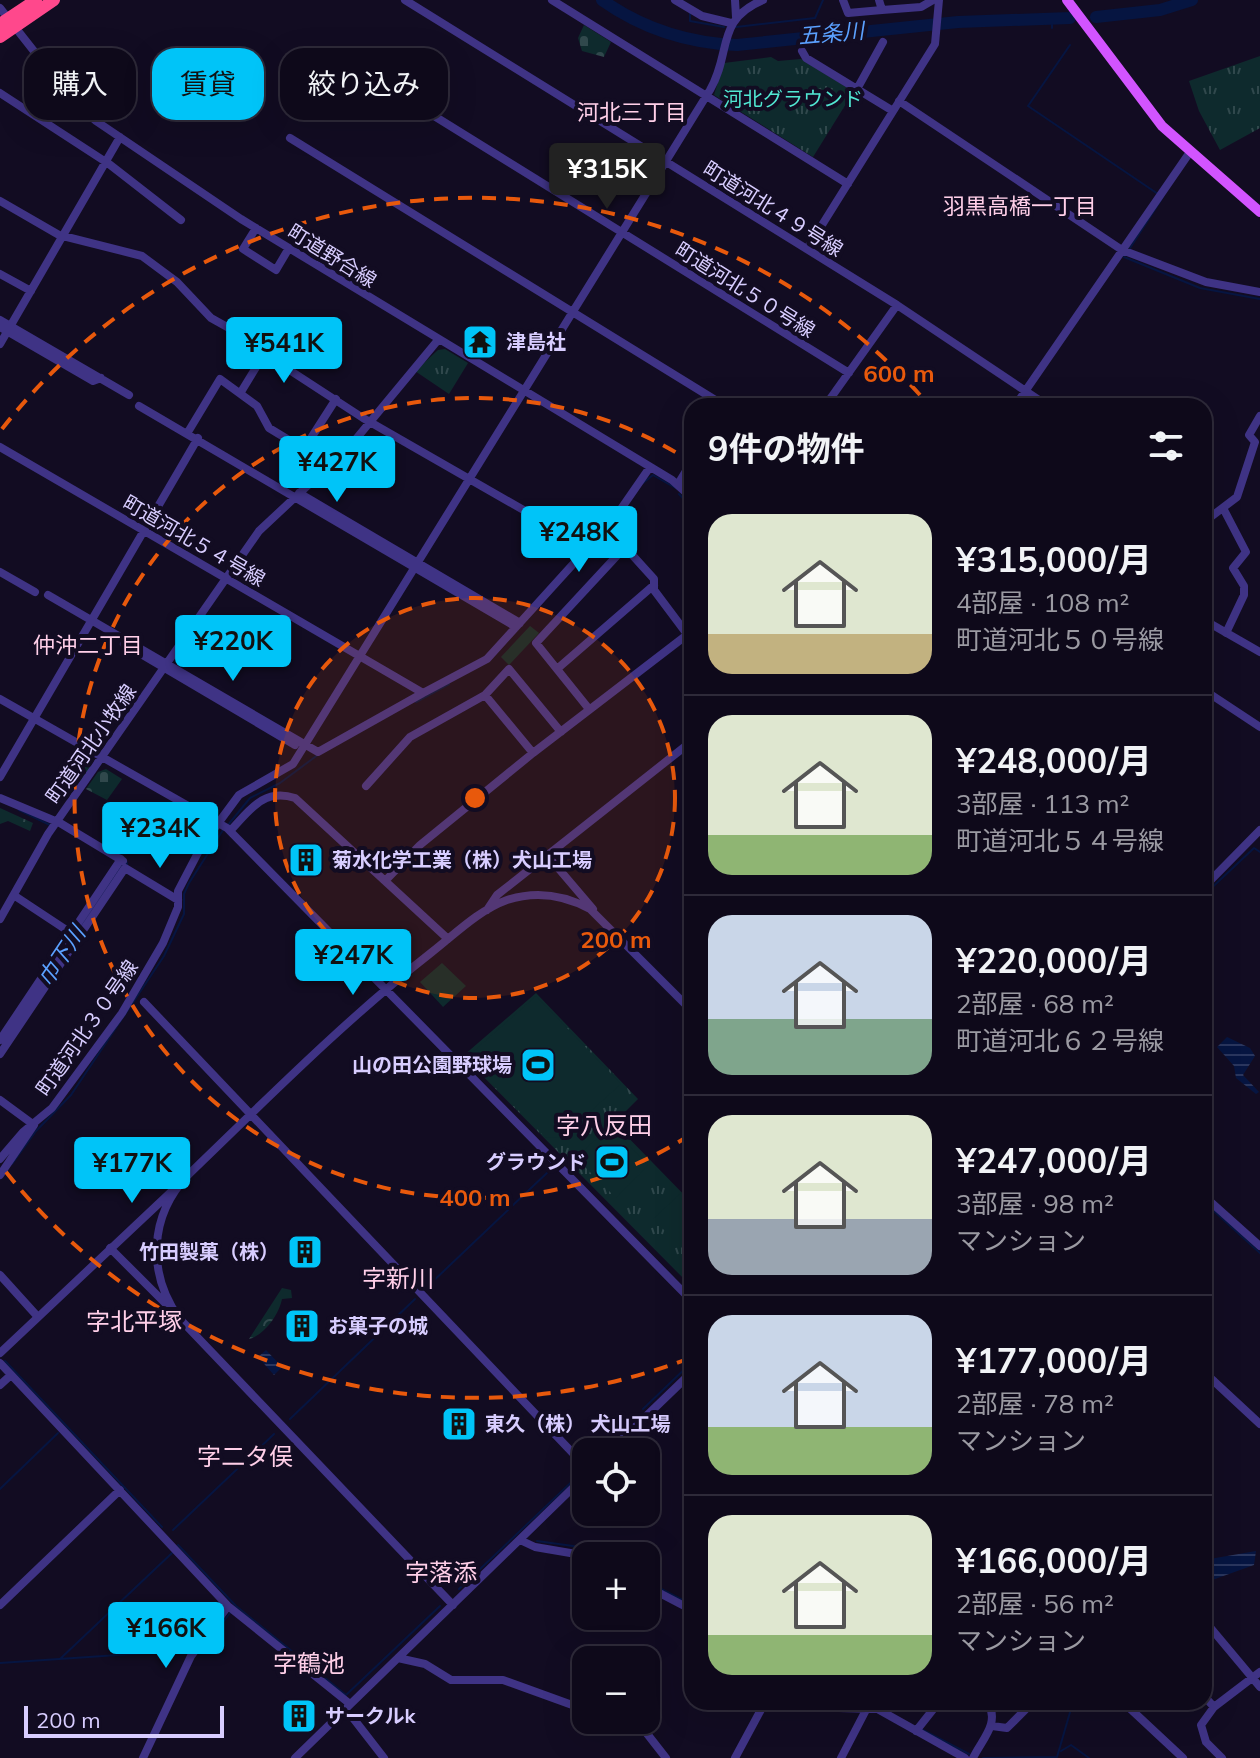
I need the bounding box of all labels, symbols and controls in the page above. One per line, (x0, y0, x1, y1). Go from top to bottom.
water label: 五条川 (797, 16, 867, 50)
chip: 購入 (24, 48, 136, 120)
chip: 賃貸 (152, 48, 264, 120)
chip: 絞り込み (280, 48, 448, 120)
park label: 河北グラウンド (723, 86, 863, 111)
district label: 河北三丁目 (577, 98, 687, 126)
pin: ¥315K (551, 143, 663, 211)
text: ¥315K (567, 152, 647, 185)
street label: 町道河北４９号線 (699, 156, 848, 262)
district label: 羽黒高橋一丁目 (943, 192, 1097, 220)
street label: 町道野合線 (283, 218, 381, 293)
street label: 町道河北５０号線 (671, 237, 820, 343)
pin: ¥541K (228, 317, 340, 385)
temple icon: 津島社 (461, 323, 499, 361)
text: ¥541K (244, 326, 324, 359)
place label: 津島社 (506, 329, 566, 354)
text: 600 m (863, 358, 935, 388)
icon: filters (1144, 424, 1188, 468)
text: 9件の物件 (708, 427, 864, 470)
pin: ¥427K (281, 436, 393, 504)
text: ¥427K (297, 445, 377, 478)
street label: 町道河北５４号線 (119, 490, 270, 591)
pin: ¥248K (523, 506, 635, 574)
text: ¥248K (539, 515, 619, 548)
text: ¥315,000/月 (956, 538, 1152, 581)
icon: home (772, 546, 868, 642)
text: 4部屋 · 108 m² (956, 586, 1129, 619)
pin: ¥220K (177, 615, 289, 683)
text: 町道河北５０号線 (956, 623, 1164, 656)
text: ¥220K (193, 624, 273, 657)
district label: 仲沖二丁目 (33, 631, 143, 659)
street label: 町道河北小牧線 (40, 679, 141, 808)
text: ¥248,000/月 (956, 739, 1152, 782)
icon: home (772, 747, 868, 843)
centre of rings (461, 784, 489, 812)
text: 3部屋 · 113 m² (956, 787, 1129, 820)
pin: ¥234K (104, 802, 216, 870)
text: ¥234K (120, 811, 200, 844)
text: 町道河北５４号線 (956, 824, 1164, 857)
building icon: 菊水化学工業（株）犬山工場 (287, 841, 325, 879)
place label: 菊水化学工業（株）犬山工場 (332, 847, 592, 872)
water label: 巾下川 (31, 919, 92, 991)
text: 200 m (580, 924, 652, 954)
pin: ¥247K (297, 929, 409, 997)
text: ¥247K (313, 938, 393, 971)
text: ¥220,000/月 (956, 939, 1152, 982)
icon: home (772, 947, 868, 1043)
street label: 町道河北３０号線 (30, 955, 143, 1100)
text: 2部屋 · 68 m² (956, 987, 1114, 1020)
text: 町道河北６２号線 (956, 1024, 1164, 1057)
sports icon: 山の田公園野球場 (519, 1046, 557, 1084)
place label: 山の田公園野球場 (352, 1052, 512, 1077)
district label: 字八反田 (556, 1110, 652, 1140)
pin: ¥177K (76, 1137, 188, 1205)
text: ¥247,000/月 (956, 1139, 1152, 1182)
sports icon: グラウンド (593, 1143, 631, 1181)
text: ¥177K (92, 1146, 172, 1179)
icon: home (772, 1147, 868, 1243)
place label: グラウンド (486, 1149, 586, 1174)
text: 400 m (439, 1182, 511, 1212)
text: 3部屋 · 98 m² (956, 1187, 1114, 1220)
text: マンション (956, 1224, 1086, 1257)
building icon: 竹田製菓（株） (286, 1233, 324, 1271)
place label: 竹田製菓（株） (139, 1239, 279, 1264)
district label: 字新川 (362, 1263, 434, 1293)
district label: 字北平塚 (86, 1306, 182, 1336)
building icon: お菓子の城 (283, 1307, 321, 1345)
place label: お菓子の城 (328, 1313, 428, 1338)
text: ¥177,000/月 (956, 1339, 1152, 1382)
icon: home (772, 1347, 868, 1443)
text: 2部屋 · 78 m² (956, 1387, 1114, 1420)
building icon: 東久（株） 犬山工場 (440, 1405, 478, 1443)
place label: 東久（株） 犬山工場 (485, 1411, 670, 1436)
text: マンション (956, 1424, 1086, 1457)
map controls (572, 1438, 660, 1734)
button: locate (572, 1438, 660, 1526)
district label: 字二タ俣 (197, 1441, 293, 1471)
text: ¥166,000/月 (956, 1539, 1152, 1582)
button: + (572, 1542, 660, 1630)
icon: home (772, 1547, 868, 1643)
district label: 字落添 (405, 1557, 477, 1587)
text: 2部屋 · 56 m² (956, 1587, 1114, 1620)
pin: ¥166K (110, 1602, 222, 1670)
text: ¥166K (126, 1611, 206, 1644)
text: マンション (956, 1624, 1086, 1657)
button: − (572, 1646, 660, 1734)
district label: 字鶴池 (273, 1648, 345, 1678)
building icon: サークルk (280, 1697, 318, 1735)
scale bar (24, 1702, 224, 1738)
place label: サークルk (325, 1703, 416, 1728)
text: 200 m (36, 1706, 101, 1734)

